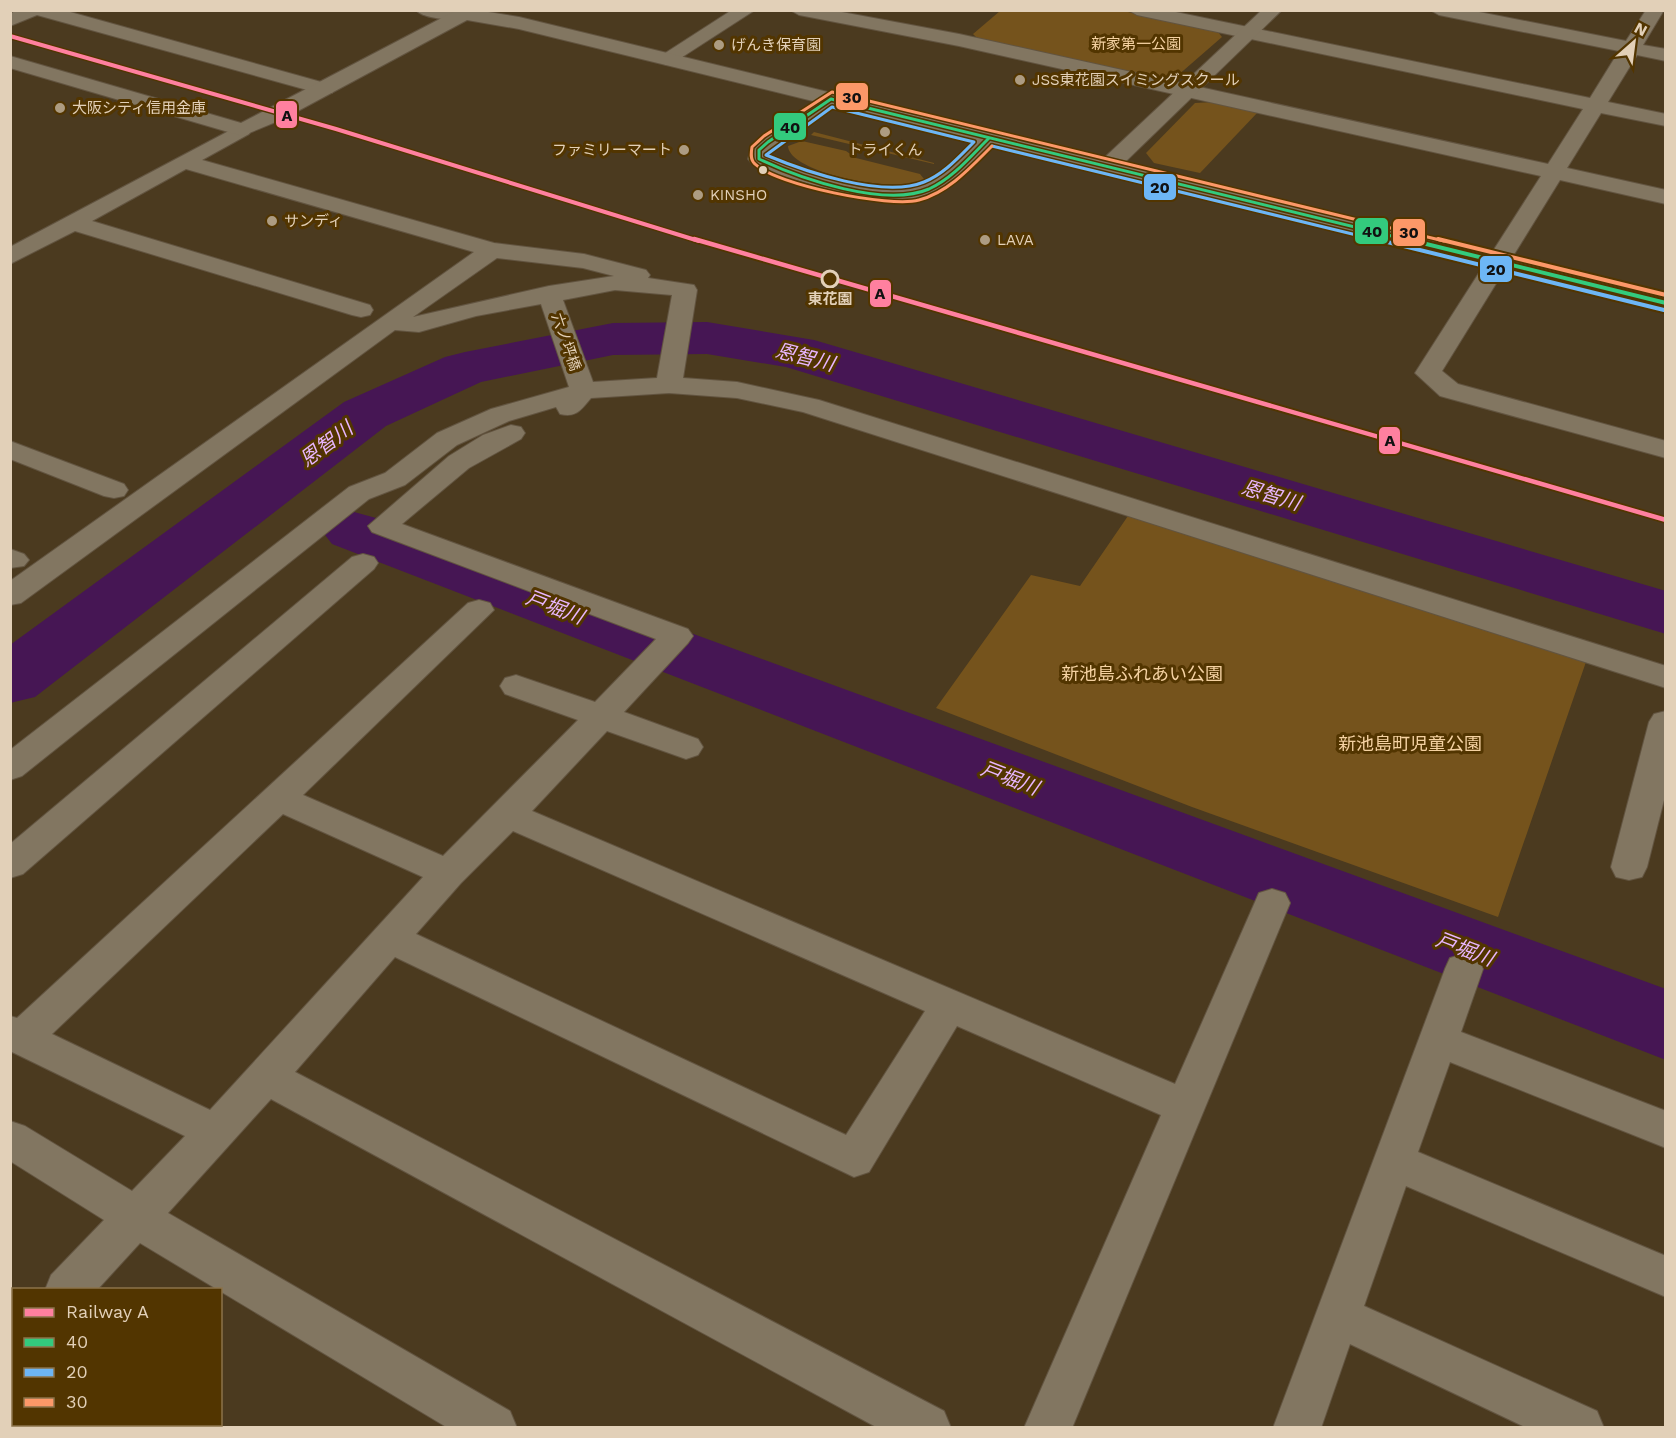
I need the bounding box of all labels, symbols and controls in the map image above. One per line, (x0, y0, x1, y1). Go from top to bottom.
north arrow (1604, 12, 1664, 72)
text: N (1631, 18, 1651, 40)
park label: 新家第一公園 (1091, 35, 1181, 53)
place label: げんき保育園 (731, 36, 821, 54)
marker: げんき保育園 (712, 38, 726, 52)
place label: JSS東花園スイミングスクール (1032, 71, 1240, 89)
marker: JSS東花園スイミングスクール (1013, 73, 1027, 87)
line badge: 30 (835, 82, 869, 111)
text: 30 (842, 88, 862, 107)
place label: 大阪シティ信用金庫 (72, 99, 206, 117)
line badge: A (275, 100, 298, 129)
marker: 大阪シティ信用金庫 (53, 101, 67, 115)
text: A (282, 106, 293, 125)
line badge: 40 (773, 112, 807, 141)
text: 40 (780, 118, 800, 137)
marker: トライくん (878, 125, 892, 139)
place label: ファミリーマート (552, 141, 672, 159)
place label: トライくん (847, 141, 923, 159)
marker: ファミリーマート (677, 143, 691, 157)
unlabelled marker (757, 164, 769, 176)
line badge: 20 (1143, 173, 1177, 201)
text: 20 (1150, 178, 1170, 197)
place label: KINSHO (710, 186, 767, 204)
marker: KINSHO (691, 188, 705, 202)
place label: サンディ (284, 212, 343, 230)
marker: サンディ (265, 214, 279, 228)
line badge: 40 (1354, 217, 1389, 245)
line badge: 30 (1392, 218, 1426, 247)
text: 40 (1362, 222, 1382, 241)
text: 30 (1399, 223, 1419, 242)
place label: LAVA (997, 231, 1034, 249)
marker: LAVA (978, 233, 992, 247)
line badge: 20 (1479, 255, 1513, 283)
text: 20 (1486, 260, 1506, 279)
marker: 東花園 (821, 270, 839, 288)
line badge: A (869, 279, 892, 308)
text: A (875, 284, 886, 303)
place label: 東花園 (807, 290, 853, 308)
street label: 六ノ坪橋 (548, 311, 584, 373)
water label: 恩智川 (773, 338, 839, 376)
water label: 恩智川 (295, 415, 359, 472)
line badge: A (1378, 426, 1401, 455)
text: A (1385, 431, 1396, 450)
water label: 恩智川 (1239, 475, 1305, 516)
water label: 戸堀川 (523, 585, 589, 630)
park label: 新池島ふれあい公園 (1061, 663, 1223, 684)
park label: 新池島町児童公園 (1338, 733, 1482, 754)
water label: 戸堀川 (978, 756, 1044, 801)
water label: 戸堀川 (1433, 927, 1499, 972)
legend (12, 1288, 222, 1426)
text: Railway A (66, 1301, 149, 1322)
text: 40 (66, 1331, 88, 1352)
text: 20 (66, 1361, 88, 1382)
text: 30 (66, 1391, 88, 1412)

